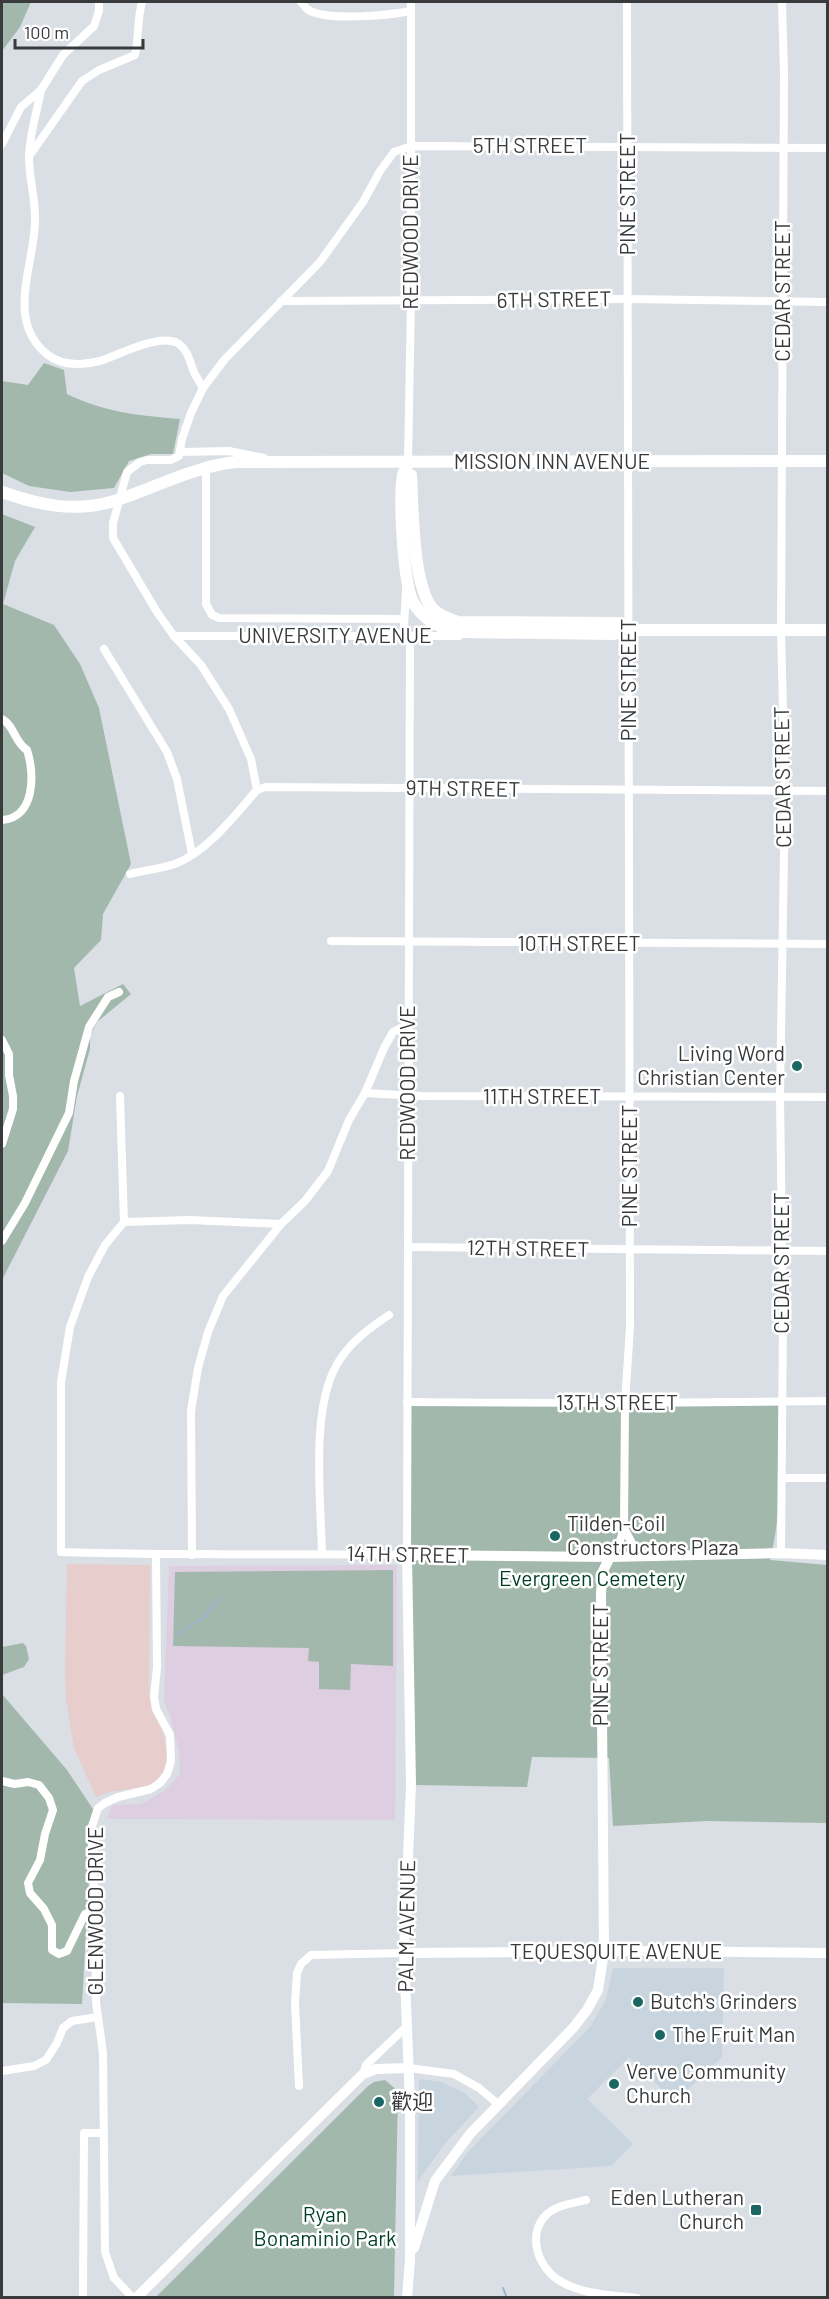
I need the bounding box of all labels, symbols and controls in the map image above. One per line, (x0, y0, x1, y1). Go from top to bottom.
scale bar (15, 12, 142, 50)
text: 100 m (24, 21, 69, 43)
street label: 5TH STREET (473, 132, 587, 157)
street label: PINE STREET (614, 133, 639, 255)
street label: REDWOOD DRIVE (397, 154, 422, 310)
street label: CEDAR STREET (769, 220, 794, 362)
street label: 6TH STREET (496, 285, 612, 312)
street label: MISSION INN AVENUE (454, 448, 650, 473)
street label: PINE STREET (615, 619, 640, 741)
street label: UNIVERSITY AVENUE (238, 622, 432, 647)
street label: CEDAR STREET (768, 706, 795, 848)
street label: 9TH STREET (405, 774, 521, 801)
street label: 10TH STREET (517, 930, 641, 955)
street label: REDWOOD DRIVE (394, 1005, 419, 1161)
place label: Living Word Christian Center (637, 1040, 785, 1089)
marker: Living Word Christian Center (790, 1059, 804, 1073)
street label: 11TH STREET (483, 1083, 601, 1108)
street label: PINE STREET (616, 1105, 641, 1227)
street label: CEDAR STREET (768, 1192, 793, 1334)
street label: 12TH STREET (467, 1234, 590, 1261)
street label: 13TH STREET (556, 1389, 678, 1414)
place label: Tilden-Coil Constructors Plaza (567, 1510, 739, 1559)
marker: Tilden-Coil Constructors Plaza (548, 1529, 562, 1543)
street label: 14TH STREET (346, 1540, 470, 1567)
park label: Evergreen Cemetery (499, 1565, 685, 1590)
street label: PINE STREET (587, 1604, 612, 1726)
street label: GLENWOOD DRIVE (82, 1826, 107, 1996)
street label: PALM AVENUE (392, 1859, 419, 1993)
street label: TEQUESQUITE AVENUE (510, 1938, 722, 1963)
place label: Butch's Grinders (650, 1988, 797, 2013)
marker: Butch's Grinders (631, 1995, 645, 2009)
place label: The Fruit Man (672, 2021, 795, 2046)
marker: The Fruit Man (653, 2028, 667, 2042)
place label: Verve Community Church (626, 2058, 786, 2107)
marker: Verve Community Church (607, 2077, 621, 2091)
place label: 歡迎 (391, 2088, 433, 2113)
marker: 歡迎 (372, 2095, 386, 2109)
place label: Eden Lutheran Church (610, 2184, 744, 2233)
park label: Ryan Bonaminio Park (254, 2201, 396, 2250)
marker: Eden Lutheran Church (749, 2203, 763, 2217)

